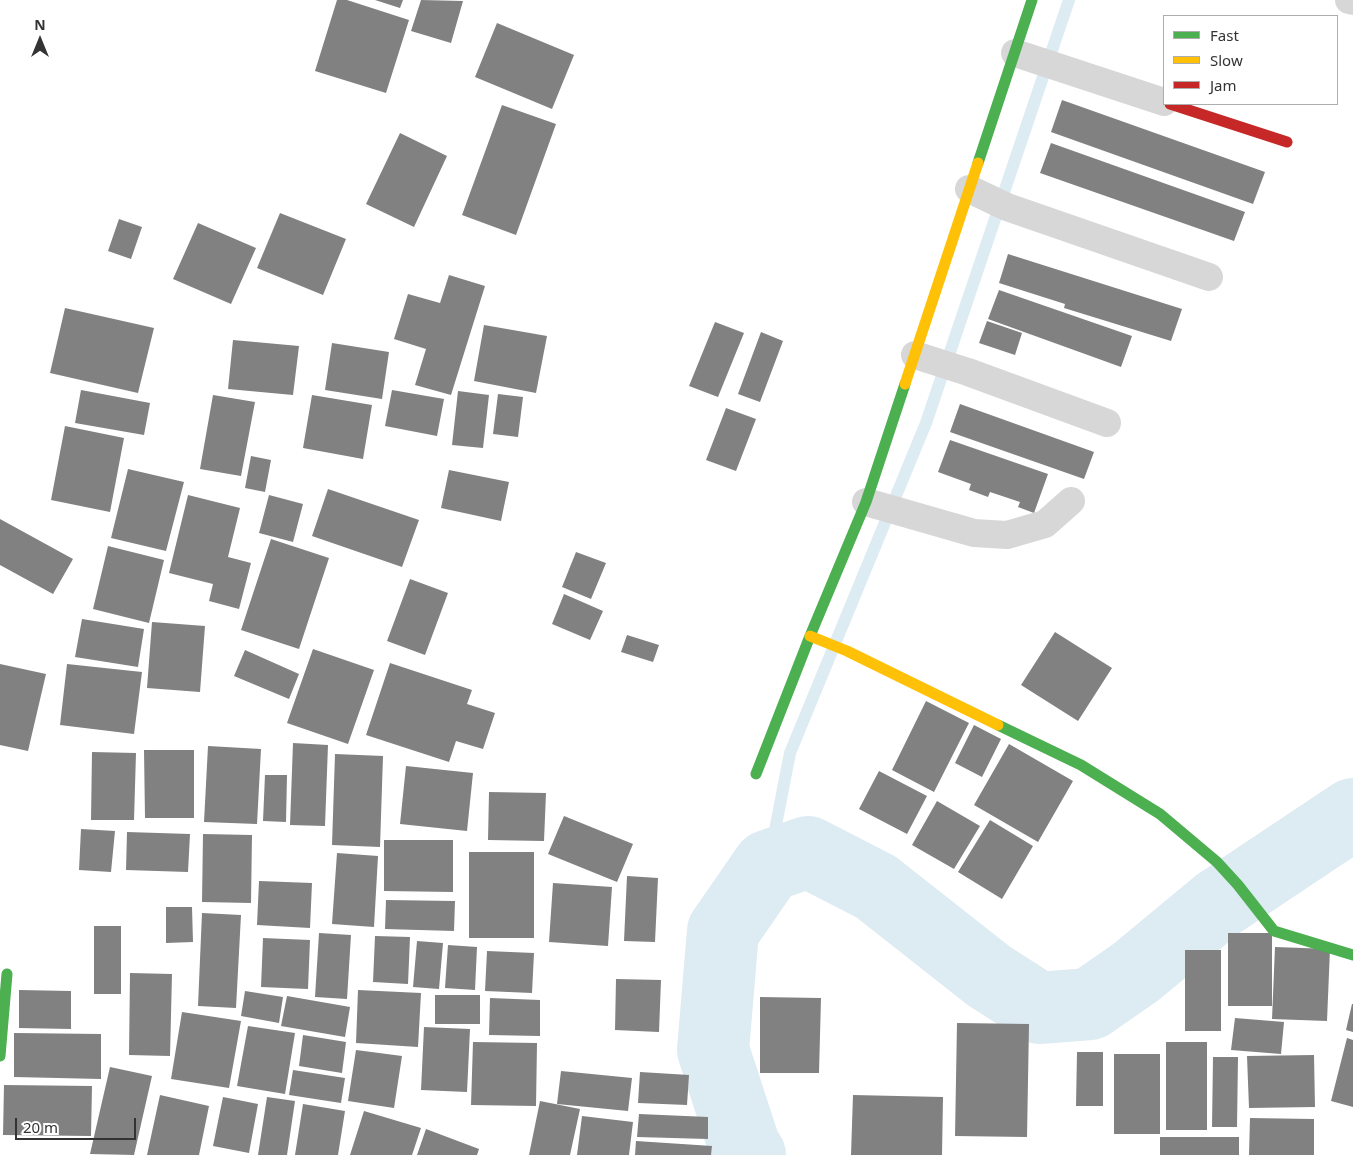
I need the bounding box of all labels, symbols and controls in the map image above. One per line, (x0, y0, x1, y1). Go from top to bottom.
north arrow (15, 15, 65, 65)
text: N (34, 15, 46, 34)
legend (1163, 15, 1338, 105)
text: Fast (1210, 25, 1239, 45)
text: Slow (1210, 50, 1243, 70)
text: Jam (1210, 75, 1237, 95)
scale bar (18, 1108, 139, 1140)
text: 20 m (23, 1117, 58, 1137)

